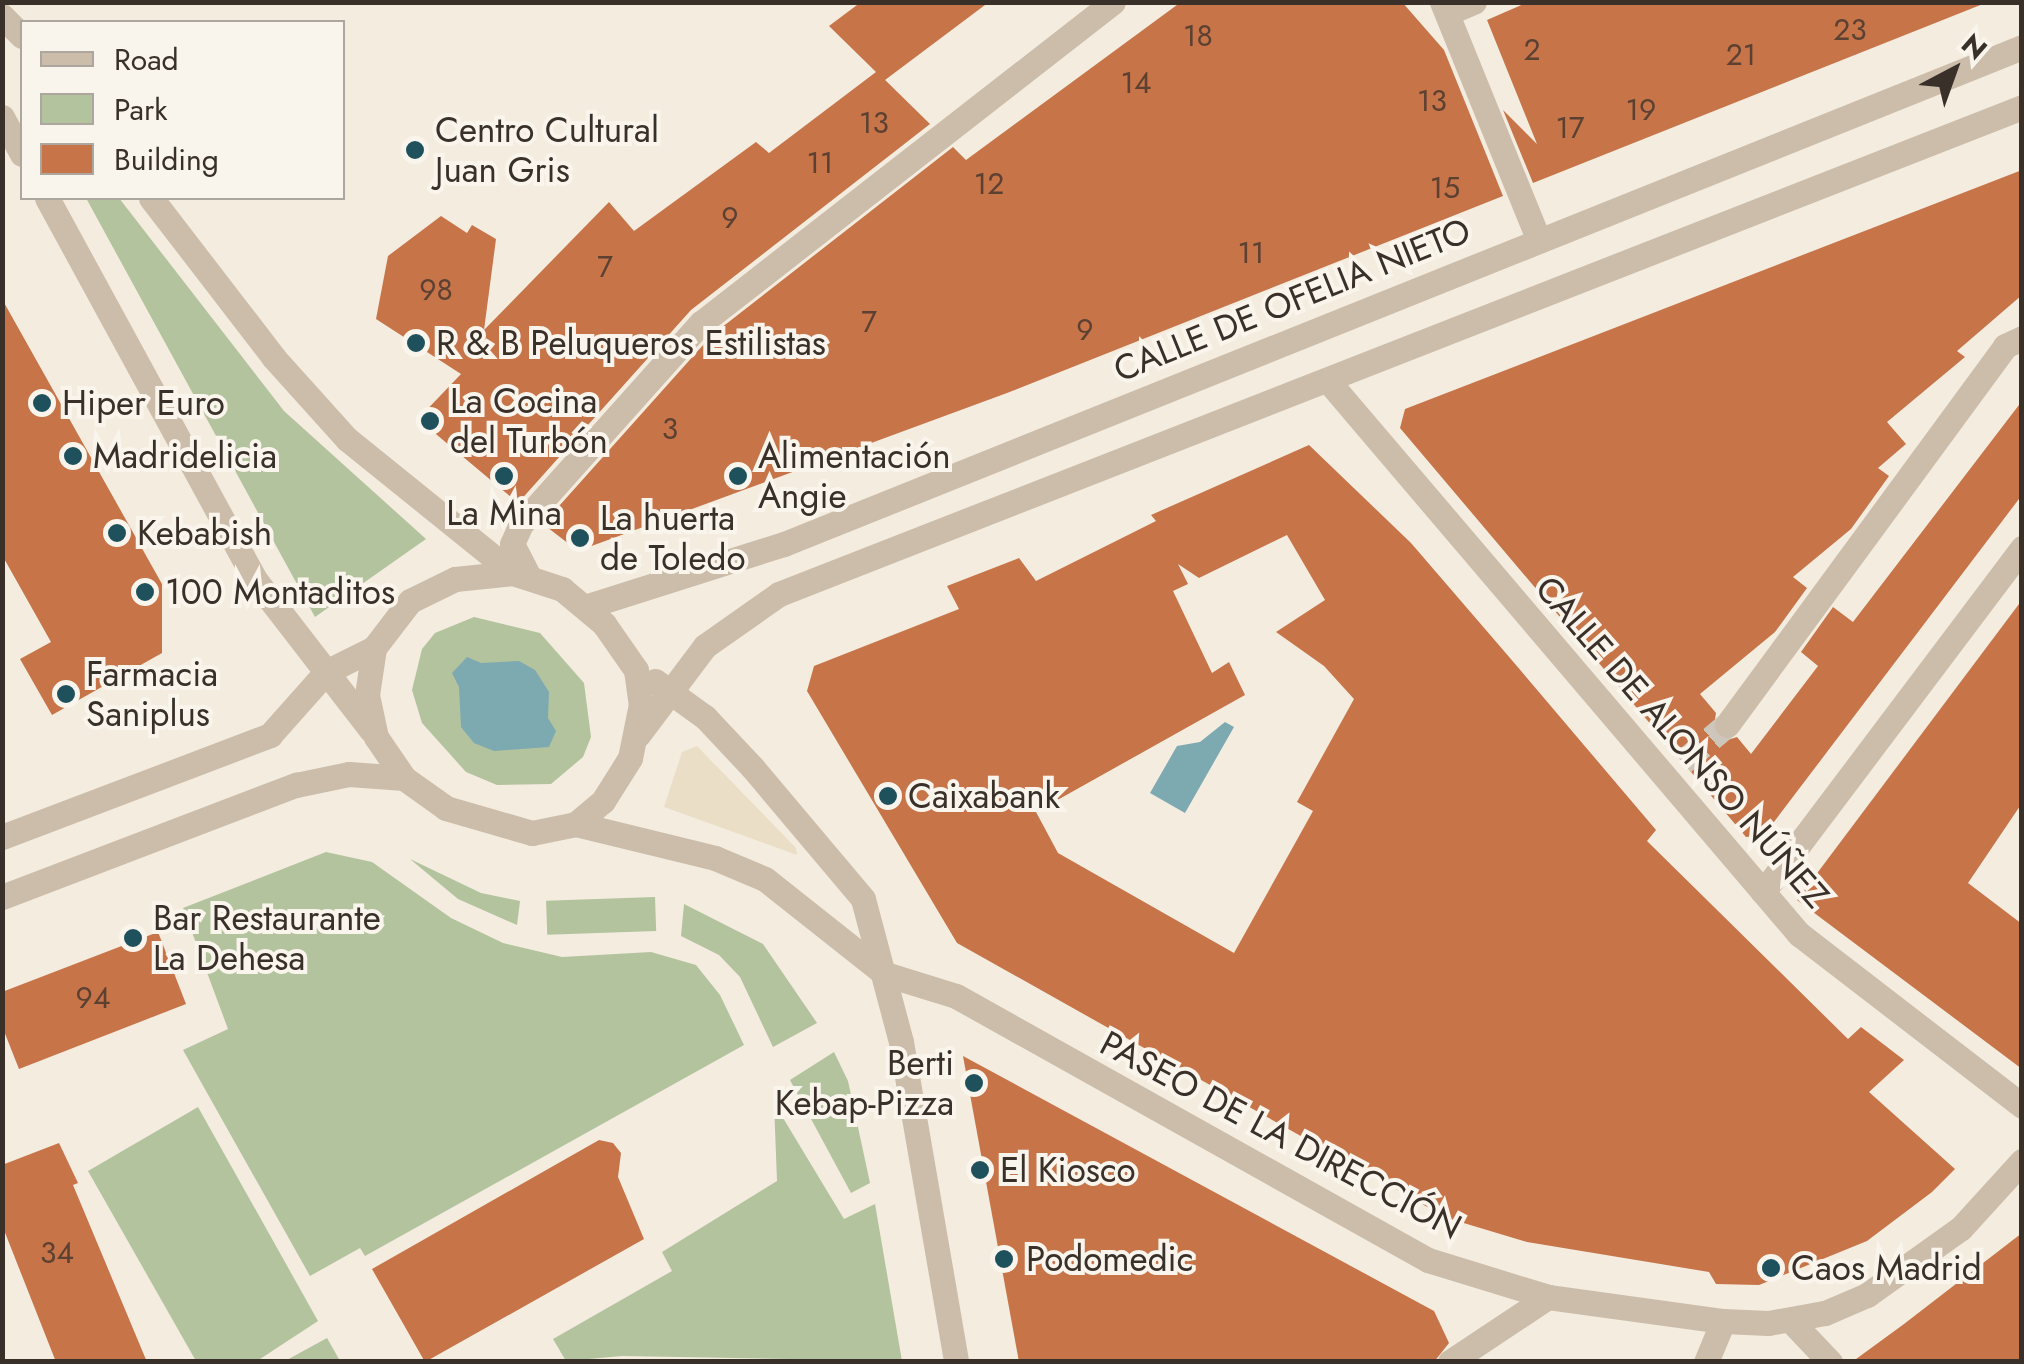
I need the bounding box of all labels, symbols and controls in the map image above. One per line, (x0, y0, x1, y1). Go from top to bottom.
house number: 23 (1833, 12, 1867, 48)
house number: 18 (1183, 18, 1213, 54)
legend (20, 20, 345, 200)
north arrow (1904, 20, 2004, 120)
text: N (1952, 24, 1996, 70)
house number: 2 (1523, 32, 1541, 68)
house number: 21 (1726, 37, 1756, 73)
text: Road (114, 38, 179, 81)
house number: 14 (1121, 65, 1151, 101)
house number: 13 (1417, 83, 1447, 119)
text: Park (114, 88, 167, 131)
house number: 19 (1626, 92, 1656, 128)
house number: 13 (859, 105, 889, 141)
place label: Centro Cultural Juan Gris (435, 109, 659, 191)
house number: 17 (1555, 110, 1585, 146)
text: Building (114, 138, 219, 181)
marker: Centro Cultural Juan Gris (404, 139, 426, 161)
house number: 11 (807, 145, 833, 181)
house number: 12 (974, 166, 1004, 202)
house number: 15 (1430, 170, 1460, 206)
house number: 9 (721, 200, 739, 236)
street label: CALLE DE OFELIA NIETO (1108, 209, 1476, 391)
house number: 11 (1238, 235, 1264, 271)
house number: 7 (597, 249, 613, 285)
house number: 98 (419, 272, 453, 308)
house number: 7 (861, 304, 877, 340)
house number: 9 (1076, 312, 1094, 348)
place label: R & B Peluqueros Estilistas (436, 322, 826, 364)
marker: R & B Peluqueros Estilistas (405, 332, 427, 354)
place label: La Cocina del Turbón (450, 380, 608, 462)
place label: Hiper Euro (62, 382, 225, 424)
marker: Hiper Euro (31, 392, 53, 414)
marker: La Cocina del Turbón (419, 410, 441, 432)
house number: 3 (662, 411, 678, 447)
place label: Madridelicia (93, 435, 277, 477)
place label: Alimentación Angie (758, 435, 950, 517)
marker: Madridelicia (62, 445, 84, 467)
marker: La Mina (493, 465, 515, 487)
marker: Alimentación Angie (727, 465, 749, 487)
place label: La Mina (446, 492, 562, 534)
place label: La huerta de Toledo (600, 497, 745, 579)
place label: Kebabish (137, 512, 272, 554)
marker: Kebabish (106, 522, 128, 544)
marker: La huerta de Toledo (569, 527, 591, 549)
street label: CALLE DE ALONSO NÚÑEZ (1526, 568, 1838, 916)
place label: 100 Montaditos (165, 571, 395, 613)
marker: 100 Montaditos (134, 581, 156, 603)
place label: Farmacia Saniplus (86, 653, 218, 735)
marker: Farmacia Saniplus (55, 683, 77, 705)
place label: Caixabank (908, 775, 1060, 817)
marker: Caixabank (877, 785, 899, 807)
place label: Bar Restaurante La Dehesa (153, 897, 381, 979)
marker: Bar Restaurante La Dehesa (122, 927, 144, 949)
house number: 94 (76, 980, 110, 1016)
street label: PASEO DE LA DIRECCIÓN (1093, 1022, 1469, 1248)
place label: Berti Kebap-Pizza (775, 1042, 954, 1124)
marker: Berti Kebap-Pizza (963, 1072, 985, 1094)
place label: El Kiosco (1000, 1149, 1136, 1191)
marker: El Kiosco (969, 1159, 991, 1181)
house number: 34 (40, 1235, 74, 1271)
place label: Podomedic (1026, 1238, 1193, 1280)
marker: Podomedic (991, 1246, 1017, 1272)
place label: Caos Madrid (1791, 1247, 1982, 1289)
marker: Caos Madrid (1760, 1257, 1782, 1279)

